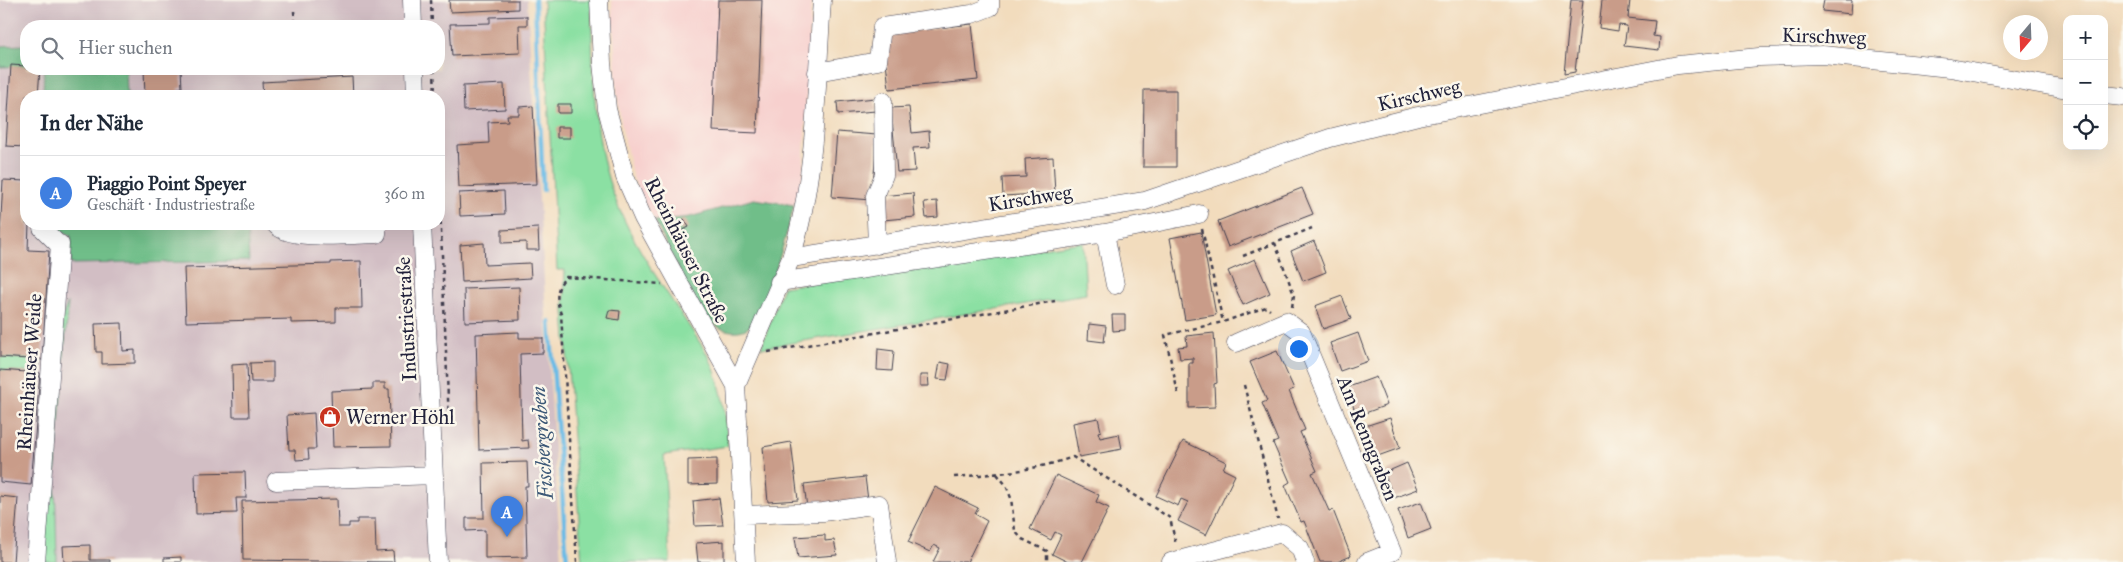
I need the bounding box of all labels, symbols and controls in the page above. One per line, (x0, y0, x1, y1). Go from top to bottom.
north arrow (2003, 15, 2048, 60)
map controls (2063, 15, 2108, 150)
button: + (2063, 15, 2108, 60)
search box (20, 20, 445, 75)
street label: Kirschweg (1781, 23, 1867, 50)
icon: search (38, 34, 66, 62)
text: Hier suchen (78, 36, 172, 59)
button: − (2063, 60, 2108, 105)
street label: Kirschweg (1375, 74, 1464, 117)
button: locate (2063, 105, 2108, 150)
text: In der Nähe (40, 110, 143, 136)
text: Piaggio Point Speyer (87, 172, 246, 195)
street label: Rheinhäuser Straße (640, 173, 734, 327)
street label: Kirschweg (986, 179, 1074, 217)
text: A (51, 184, 61, 203)
text: 360 m (384, 184, 425, 203)
text: Geschäft · Industriestraße (87, 195, 255, 214)
street label: Industriestraße (391, 256, 421, 382)
street label: Rheinhäuser Weide (12, 292, 46, 452)
your location (1286, 336, 1312, 362)
street label: Am Renngraben (1331, 371, 1404, 505)
water label: Fischergraben (525, 385, 559, 502)
shop icon: Werner Höhl (318, 405, 342, 429)
place label: Werner Höhl (346, 405, 455, 429)
pin: A (491, 496, 523, 537)

